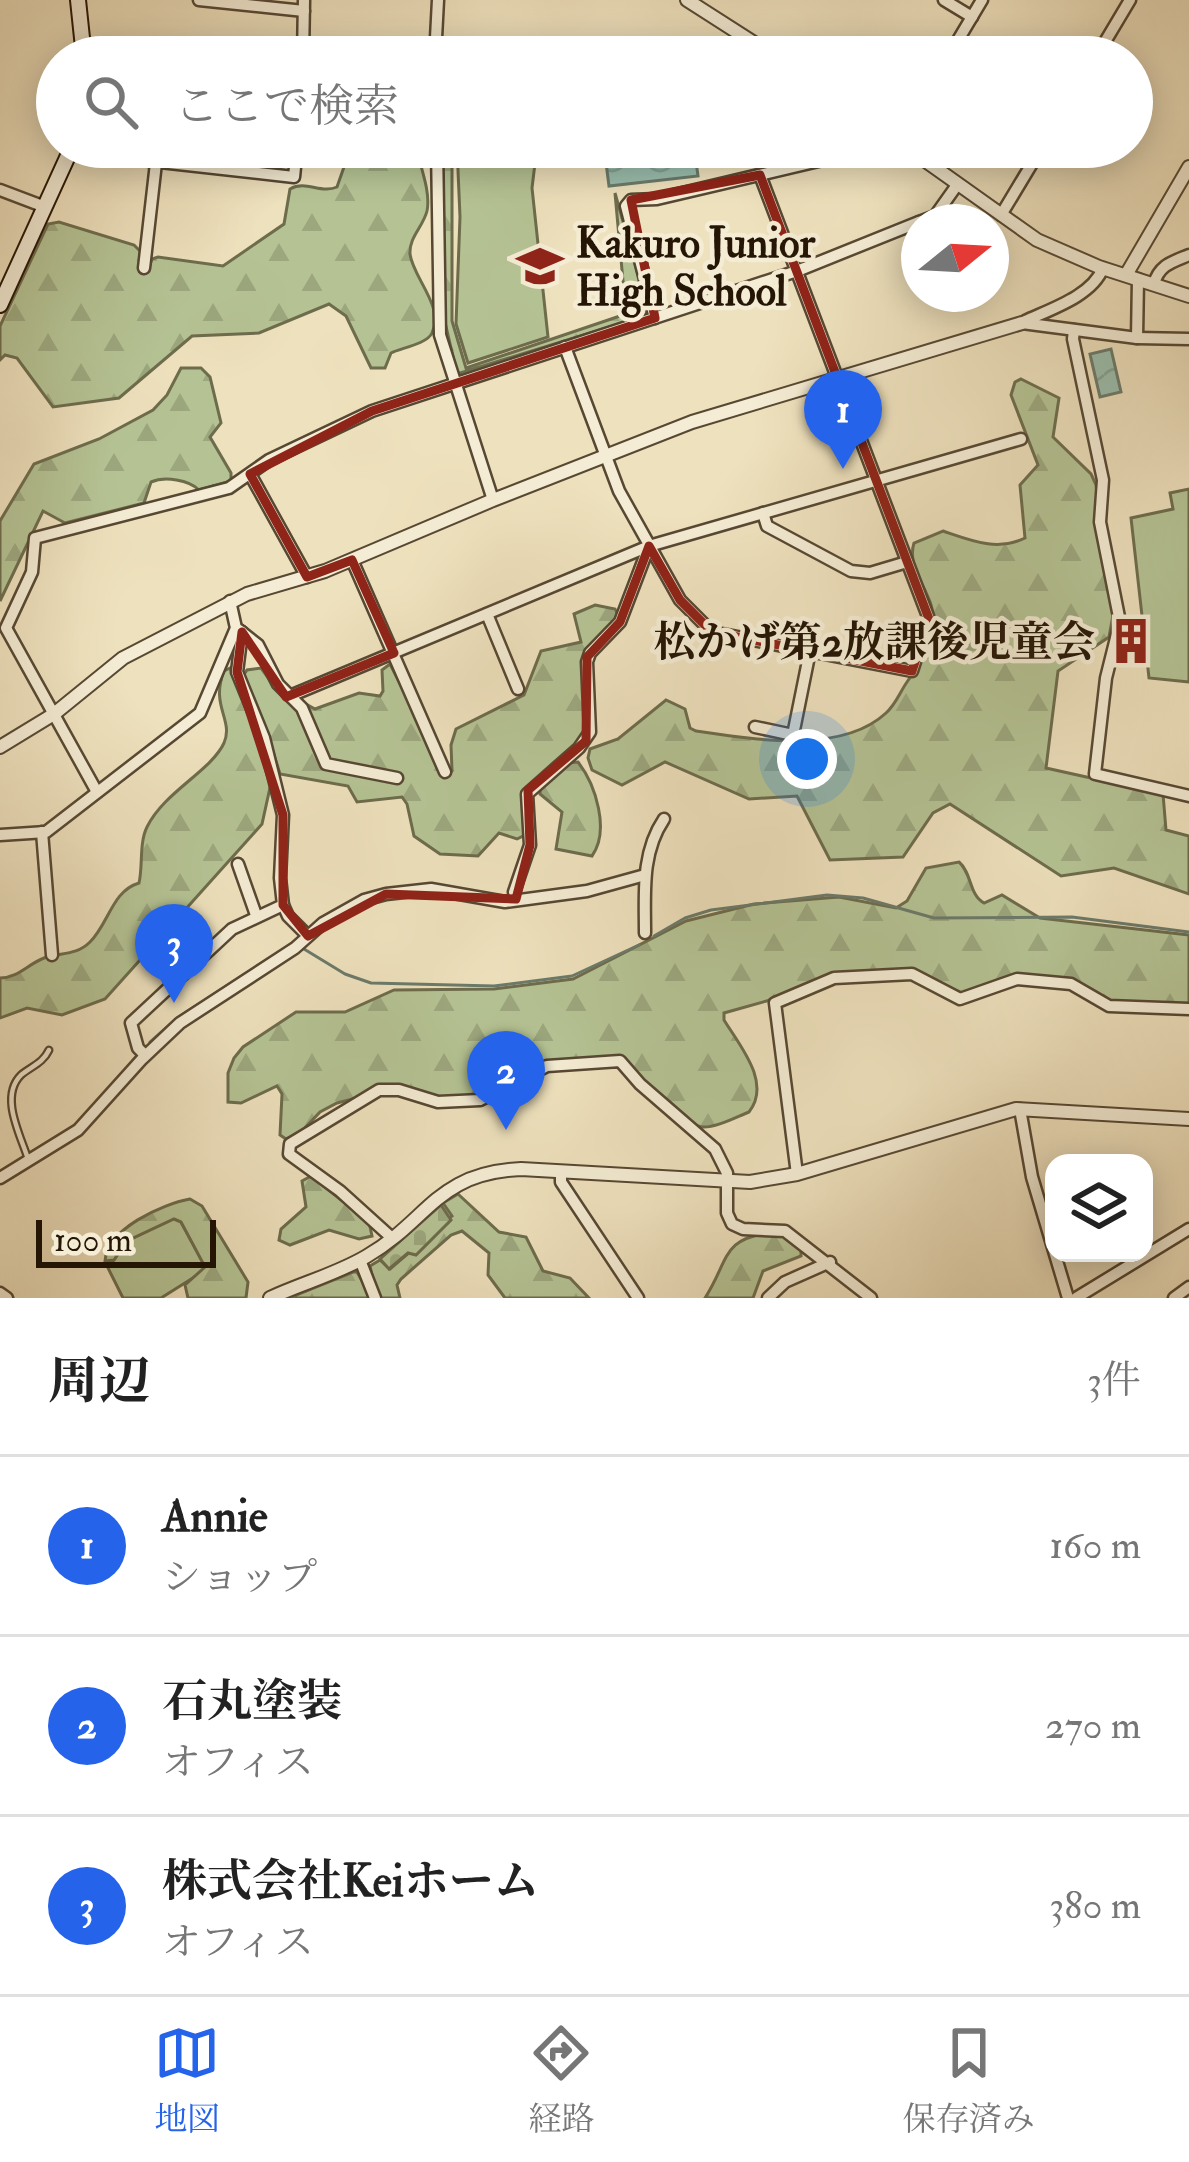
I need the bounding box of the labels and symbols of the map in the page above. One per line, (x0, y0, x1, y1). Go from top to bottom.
north arrow (901, 204, 1009, 312)
place label: Kakuro Junior High School (576, 218, 816, 318)
school or university icon: Kakuro Junior High School (515, 241, 565, 291)
pin: 1 (804, 370, 882, 469)
building icon: 松かげ第2放課後児童会 (1106, 616, 1156, 666)
place label: 松かげ第2放課後児童会 (654, 617, 1095, 669)
your location (777, 729, 837, 789)
pin: 3 (135, 904, 213, 1003)
pin: 2 (467, 1031, 545, 1130)
scale bar (36, 1214, 216, 1267)

